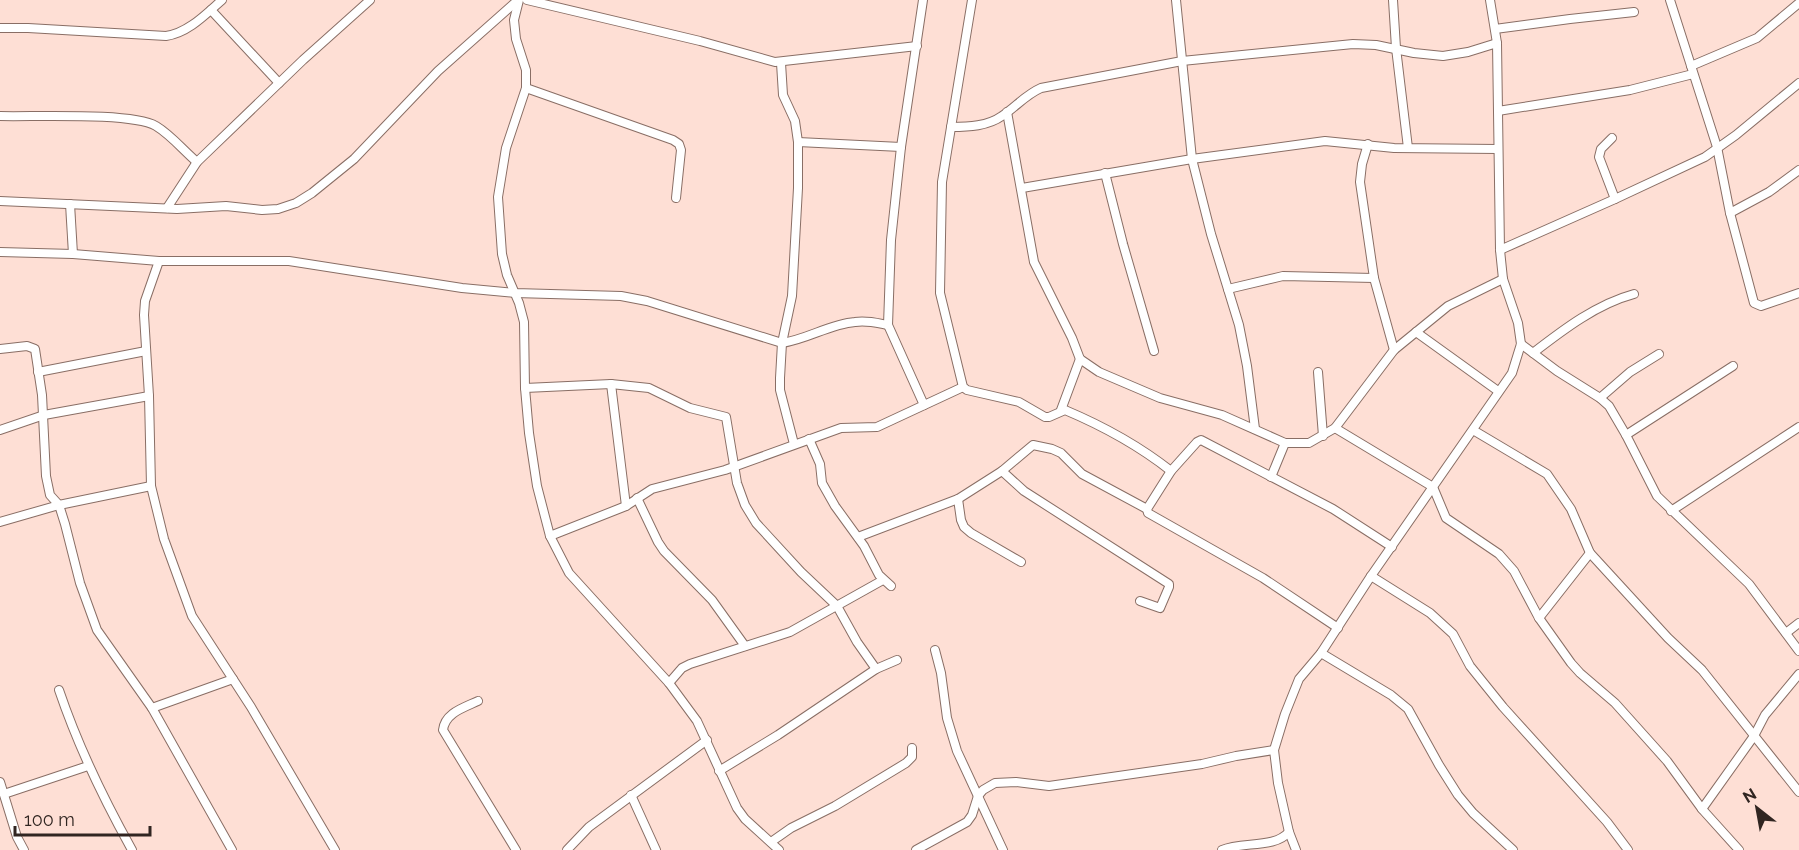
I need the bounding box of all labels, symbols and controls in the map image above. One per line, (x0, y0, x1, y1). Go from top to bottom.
north arrow (1727, 778, 1787, 838)
text: N (1739, 784, 1760, 807)
scale bar (15, 799, 150, 837)
text: 100 m (24, 809, 75, 830)

